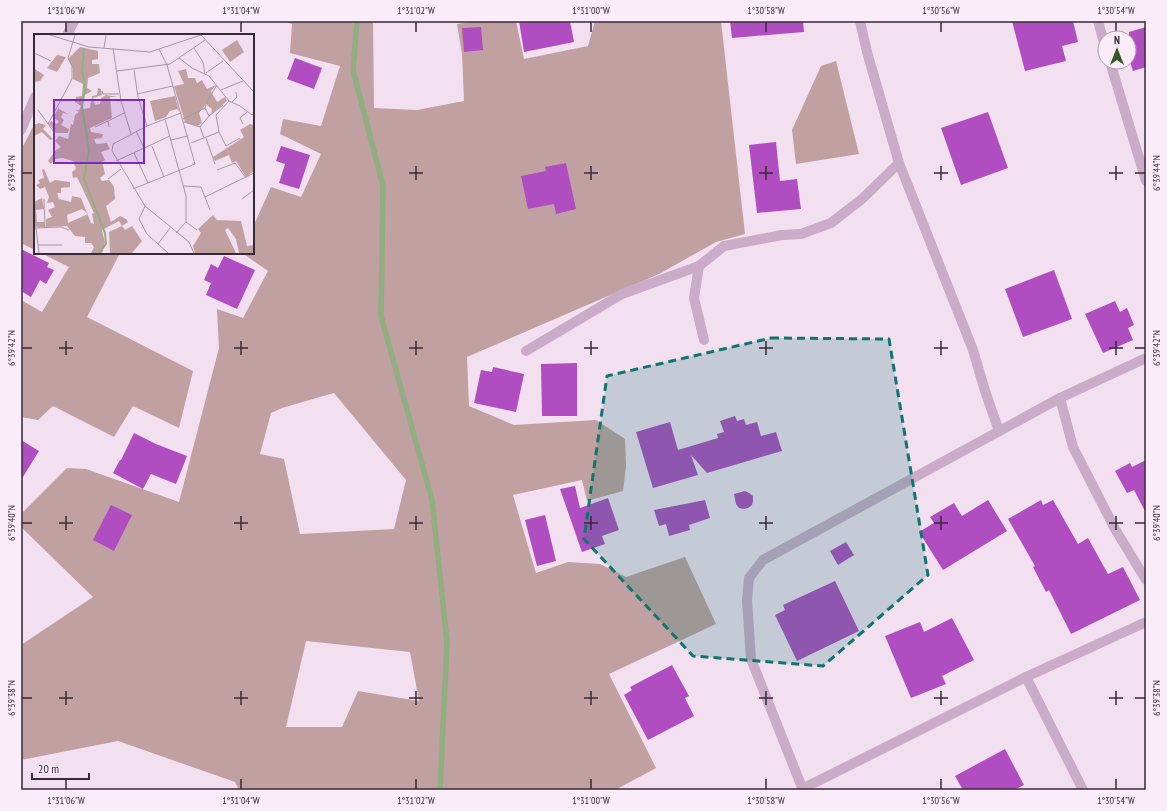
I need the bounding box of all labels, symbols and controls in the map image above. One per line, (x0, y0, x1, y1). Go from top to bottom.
text: 1°31'06"W (47, 4, 85, 17)
text: 1°31'04"W (222, 4, 260, 17)
text: 1°31'02"W (397, 4, 435, 17)
text: 1°31'00"W (572, 4, 610, 17)
text: 1°30'58"W (747, 4, 785, 17)
text: 1°30'56"W (922, 4, 960, 17)
text: 1°30'54"W (1097, 4, 1135, 17)
north arrow (1097, 30, 1137, 70)
text: N (1114, 33, 1120, 47)
inset map (34, 34, 254, 254)
text: 6°39'44"N (5, 155, 18, 191)
text: 6°39'44"N (1150, 155, 1163, 191)
text: 6°39'42"N (5, 330, 18, 366)
text: 6°39'42"N (1150, 330, 1163, 366)
text: 6°39'40"N (5, 505, 18, 541)
text: 6°39'40"N (1150, 505, 1163, 541)
text: 6°39'38"N (5, 680, 18, 716)
text: 6°39'38"N (1150, 680, 1163, 716)
scale bar (32, 755, 89, 781)
text: 20 m (38, 761, 59, 776)
text: 1°31'06"W (47, 794, 85, 807)
text: 1°31'04"W (222, 794, 260, 807)
text: 1°31'02"W (397, 794, 435, 807)
text: 1°31'00"W (572, 794, 610, 807)
text: 1°30'58"W (747, 794, 785, 807)
text: 1°30'56"W (922, 794, 960, 807)
text: 1°30'54"W (1097, 794, 1135, 807)

